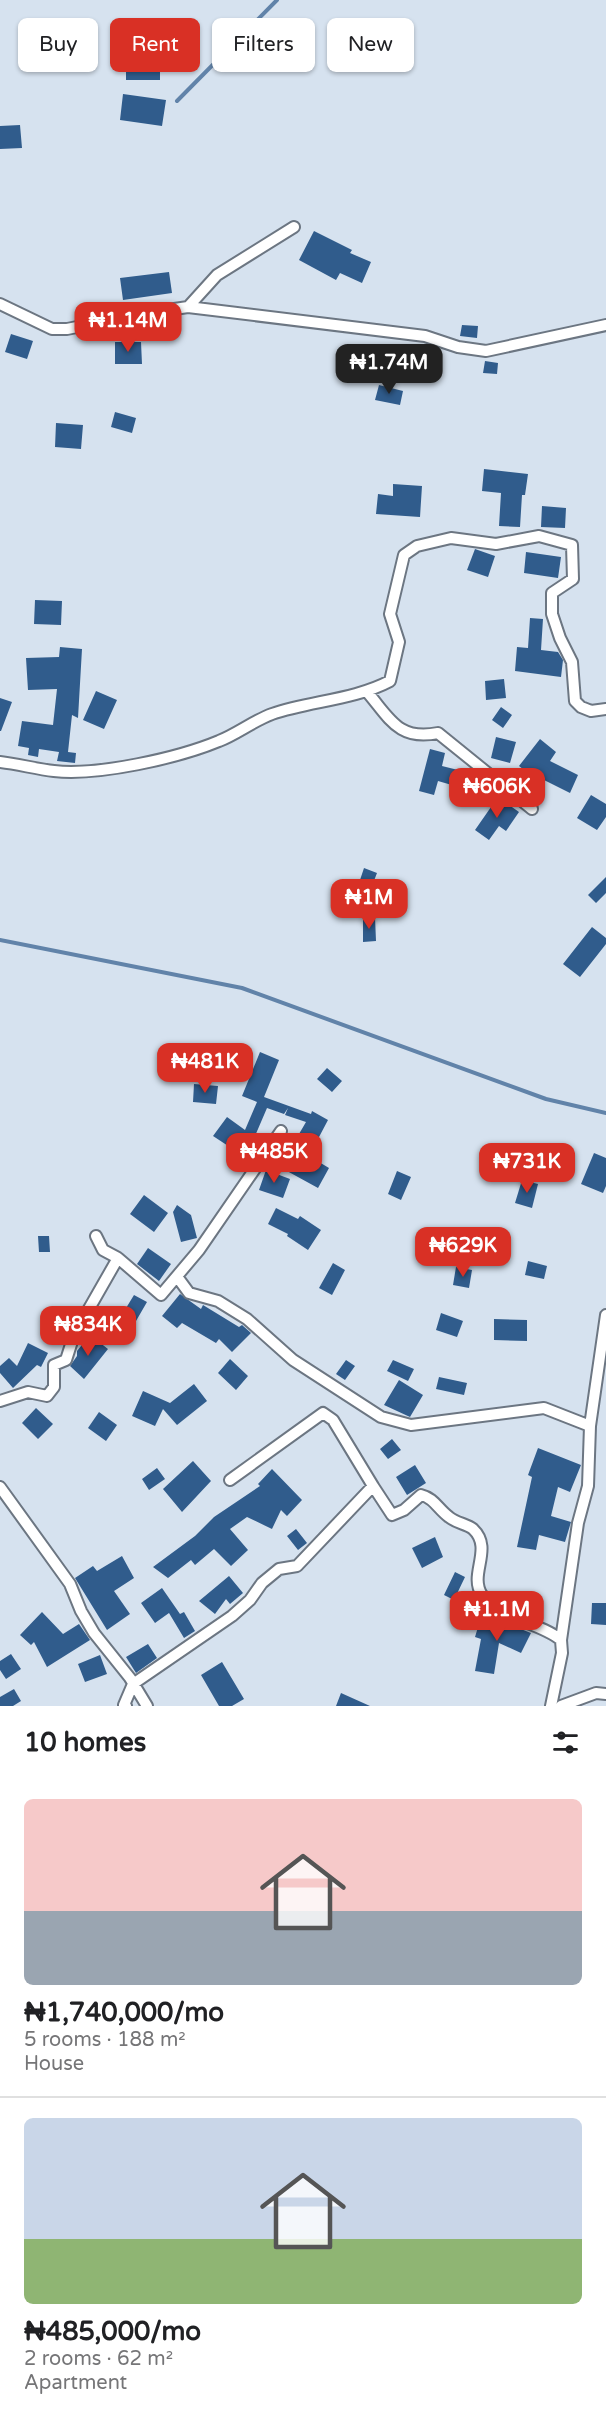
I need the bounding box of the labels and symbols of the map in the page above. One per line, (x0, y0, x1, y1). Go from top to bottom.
pin: ₦1.14M (79, 302, 177, 353)
pin: ₦1.74M (340, 344, 438, 395)
pin: ₦606K (455, 768, 539, 819)
pin: ₦1M (340, 879, 398, 930)
pin: ₦481K (163, 1043, 247, 1094)
pin: ₦485K (232, 1133, 316, 1184)
pin: ₦731K (485, 1143, 569, 1194)
pin: ₦629K (421, 1227, 505, 1278)
pin: ₦834K (46, 1306, 130, 1357)
pin: ₦1.1M (455, 1591, 539, 1642)

